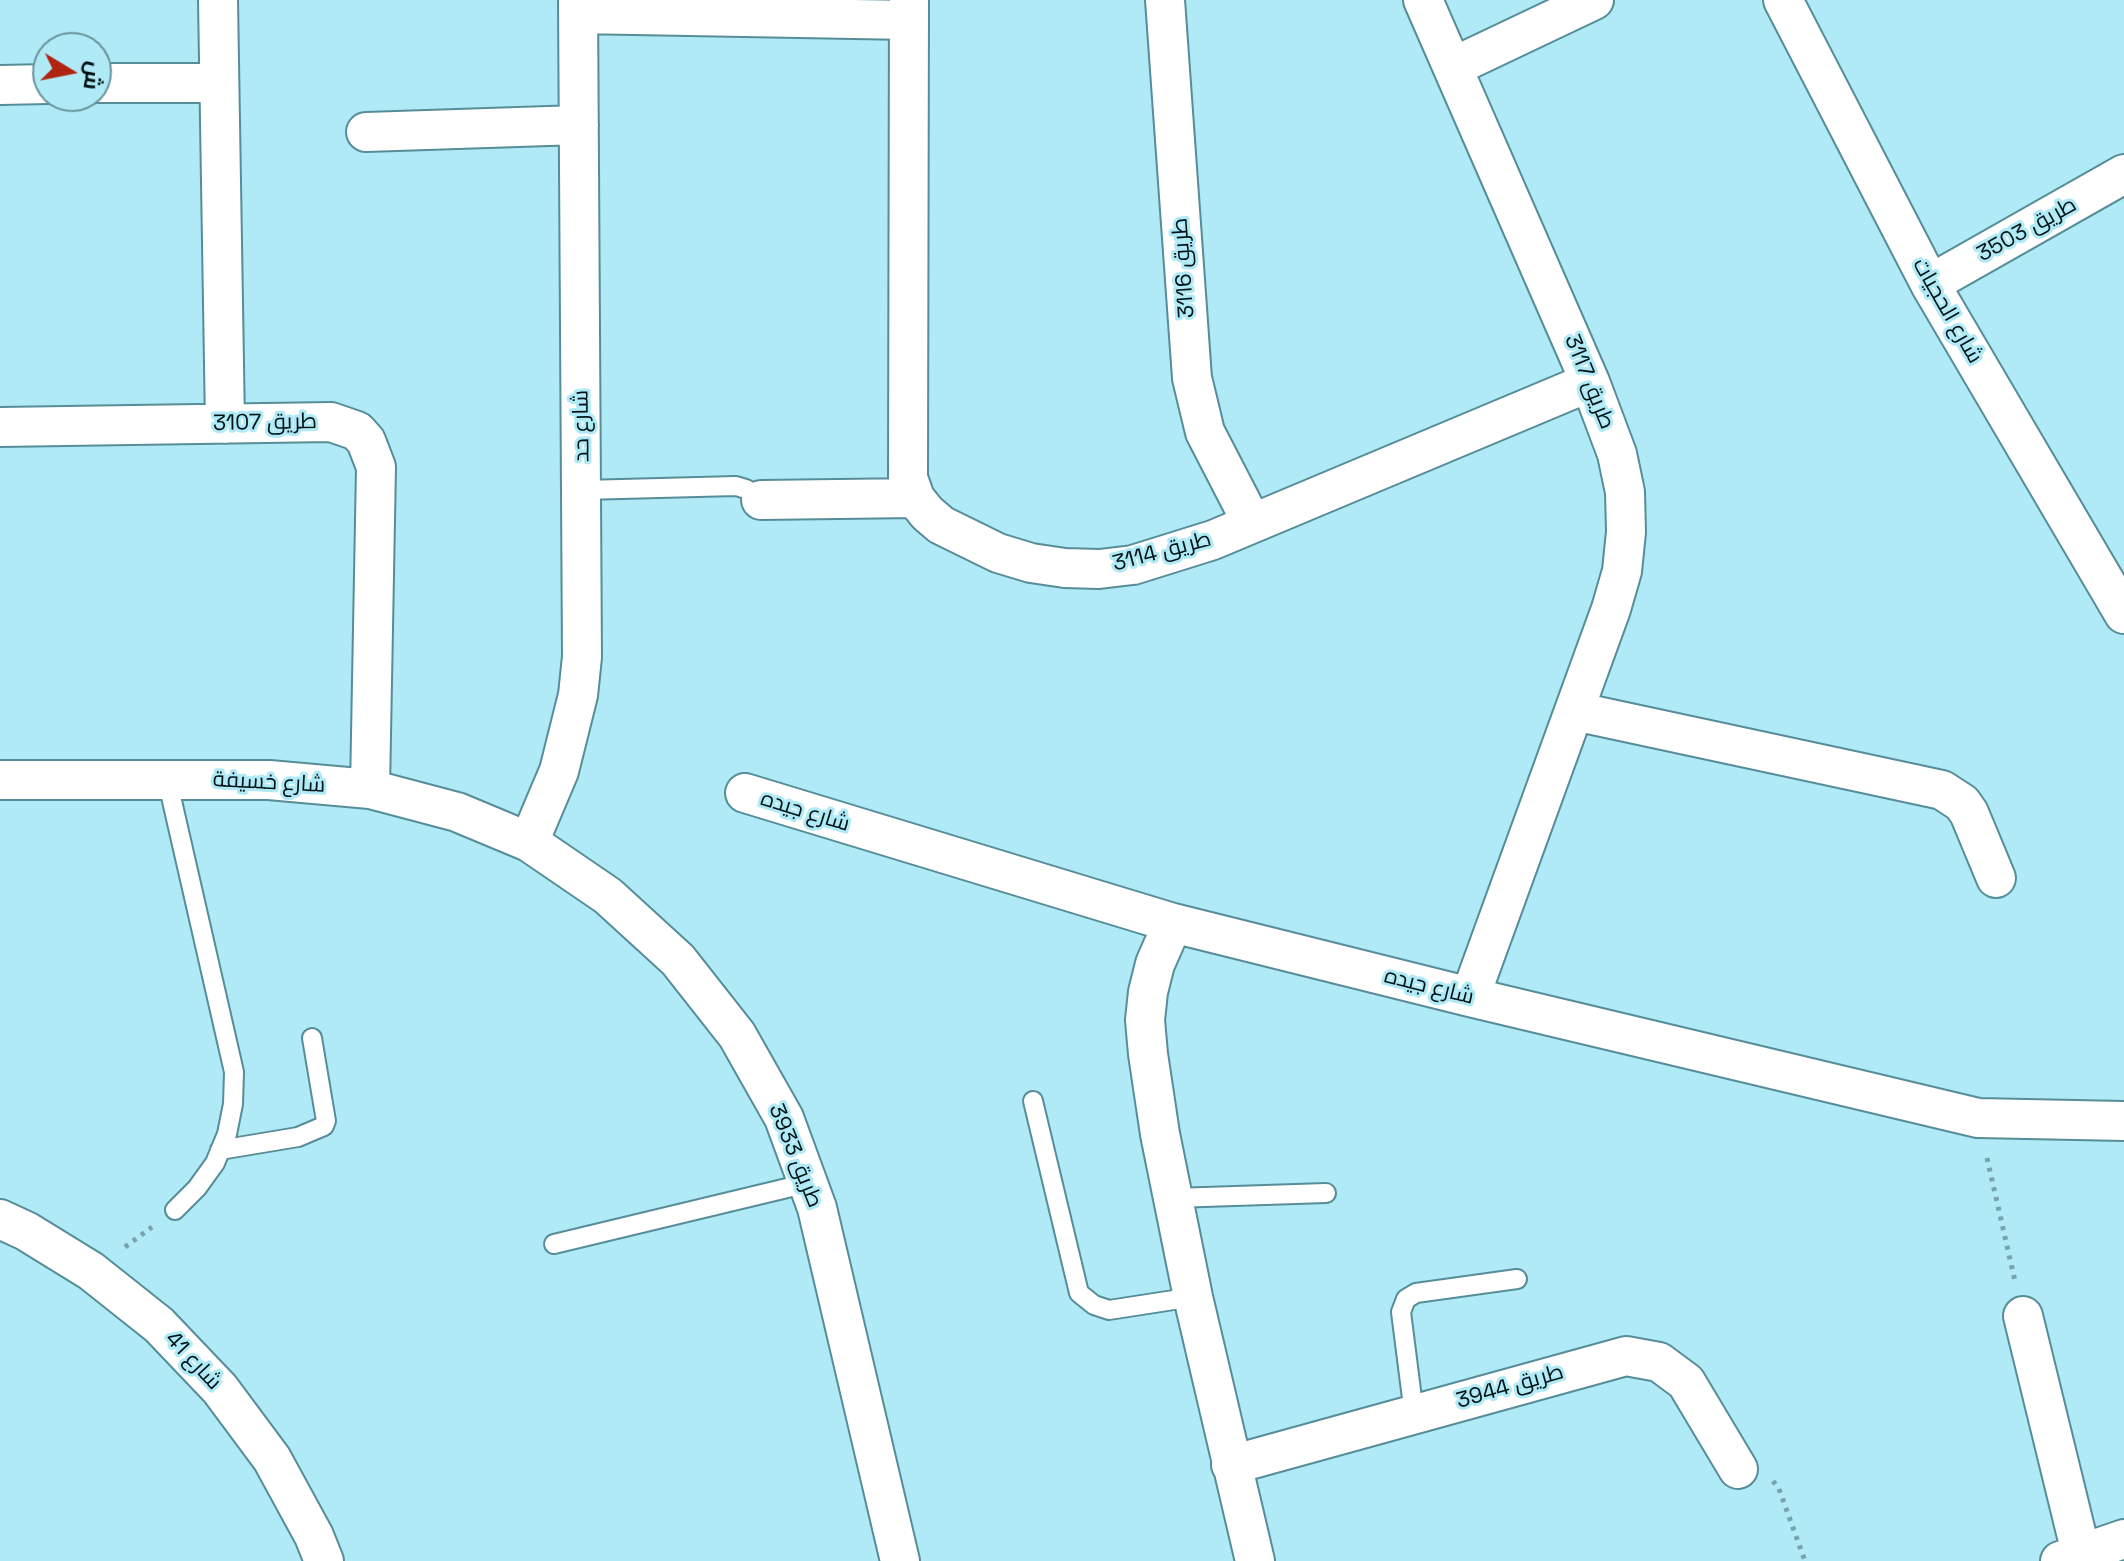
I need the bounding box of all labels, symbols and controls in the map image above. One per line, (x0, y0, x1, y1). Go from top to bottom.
north arrow (32, 32, 112, 112)
text: ش (77, 59, 110, 92)
street label: طريق 3503 (1973, 192, 2081, 268)
street label: طريق 3116 (1167, 217, 1201, 319)
street label: شارع الحجيات (1906, 254, 1988, 368)
street label: طريق 3117 (1558, 331, 1620, 433)
street label: شارع حد (568, 390, 596, 462)
street label: طريق 3107 (213, 409, 317, 437)
street label: طريق 3114 (1110, 526, 1214, 578)
street label: شارع خسيفة (212, 767, 326, 799)
street label: شارع جيده (757, 786, 853, 838)
street label: شارع جيده (1381, 963, 1477, 1011)
street label: طريق 3933 (762, 1100, 828, 1212)
street label: شارع 41 (159, 1326, 227, 1396)
street label: طريق 3944 (1453, 1359, 1567, 1415)

